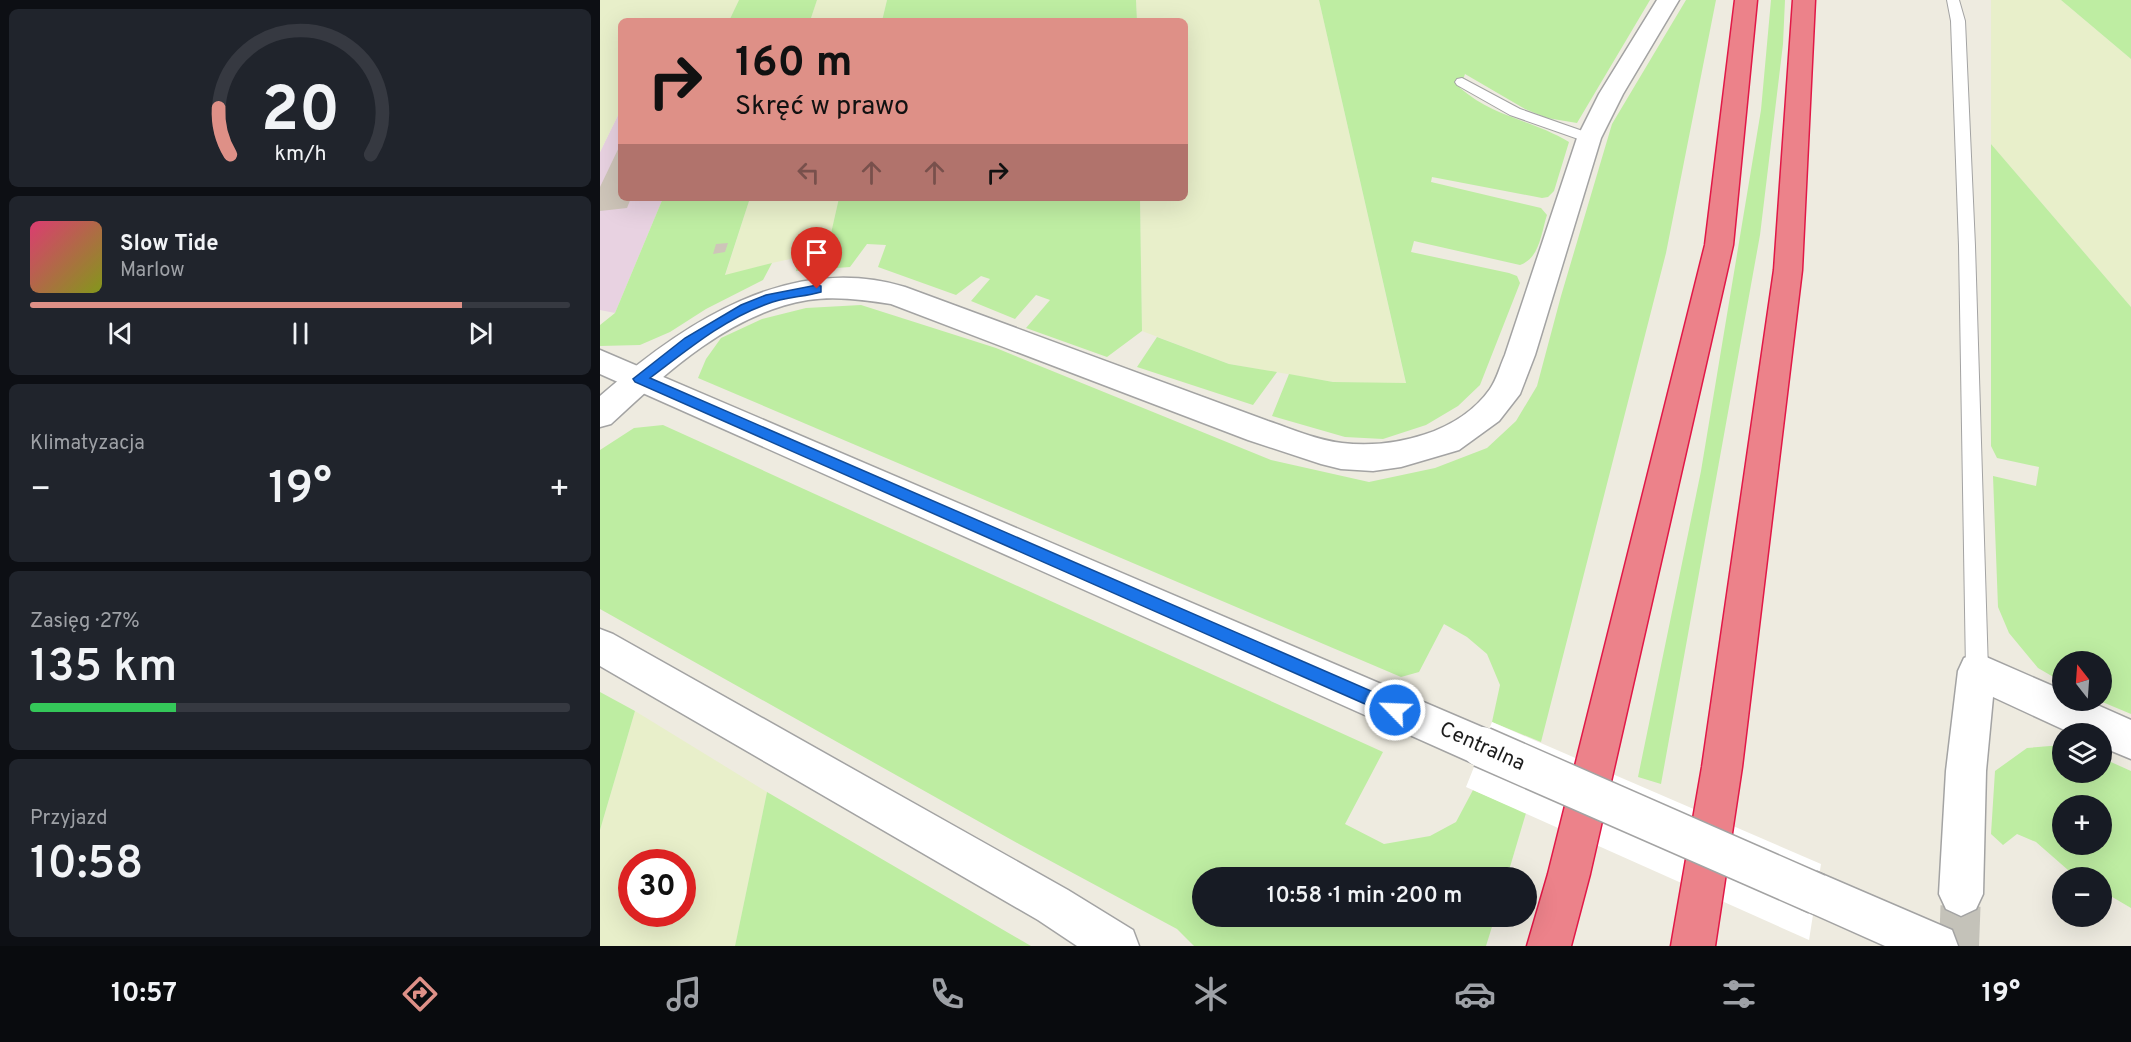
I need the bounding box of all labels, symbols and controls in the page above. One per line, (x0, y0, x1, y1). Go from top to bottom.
text: 160 m (735, 38, 853, 91)
icon: right (636, 42, 714, 120)
text: 20 (260, 74, 340, 153)
text: Skręć w prawo (735, 90, 909, 124)
text: km/h (274, 142, 326, 169)
icon: left (792, 156, 825, 189)
icon: ahead (855, 156, 888, 189)
icon: ahead (918, 156, 951, 189)
icon: right (981, 156, 1014, 189)
pin (791, 227, 842, 289)
text: Slow Tide (120, 231, 219, 258)
icon: arrive (800, 236, 833, 269)
text: Marlow (120, 258, 184, 284)
icon: previous (104, 317, 137, 350)
icon: pause (284, 317, 317, 350)
icon: next (464, 317, 497, 350)
text: Klimatyzacja (30, 431, 145, 457)
text: 19° (268, 462, 332, 519)
text: − (30, 470, 51, 512)
text: + (549, 470, 570, 512)
text: Zasięg · 27% (30, 609, 140, 635)
text: 135 km (30, 640, 177, 697)
north arrow (2052, 651, 2112, 711)
map controls (2052, 651, 2112, 927)
position arrow (1363, 678, 1427, 742)
street label: Centralna (1435, 716, 1529, 778)
button: layers (2052, 723, 2112, 783)
button: + (2052, 795, 2112, 855)
text: Przyjazd (30, 806, 107, 832)
text: 10:58 (30, 837, 143, 894)
speed limit sign: 30 (618, 849, 696, 927)
button: − (2052, 867, 2112, 927)
text: 10:58 · 1 min · 200 m (1267, 883, 1462, 910)
icon: directions (399, 973, 441, 1015)
icon: music (663, 973, 705, 1015)
icon: phone (926, 973, 968, 1015)
icon: climate (1190, 973, 1232, 1015)
icon: car (1454, 973, 1496, 1015)
icon: filters (1718, 973, 1760, 1015)
text: 10:57 (111, 977, 177, 1011)
text: 19° (1981, 977, 2020, 1011)

